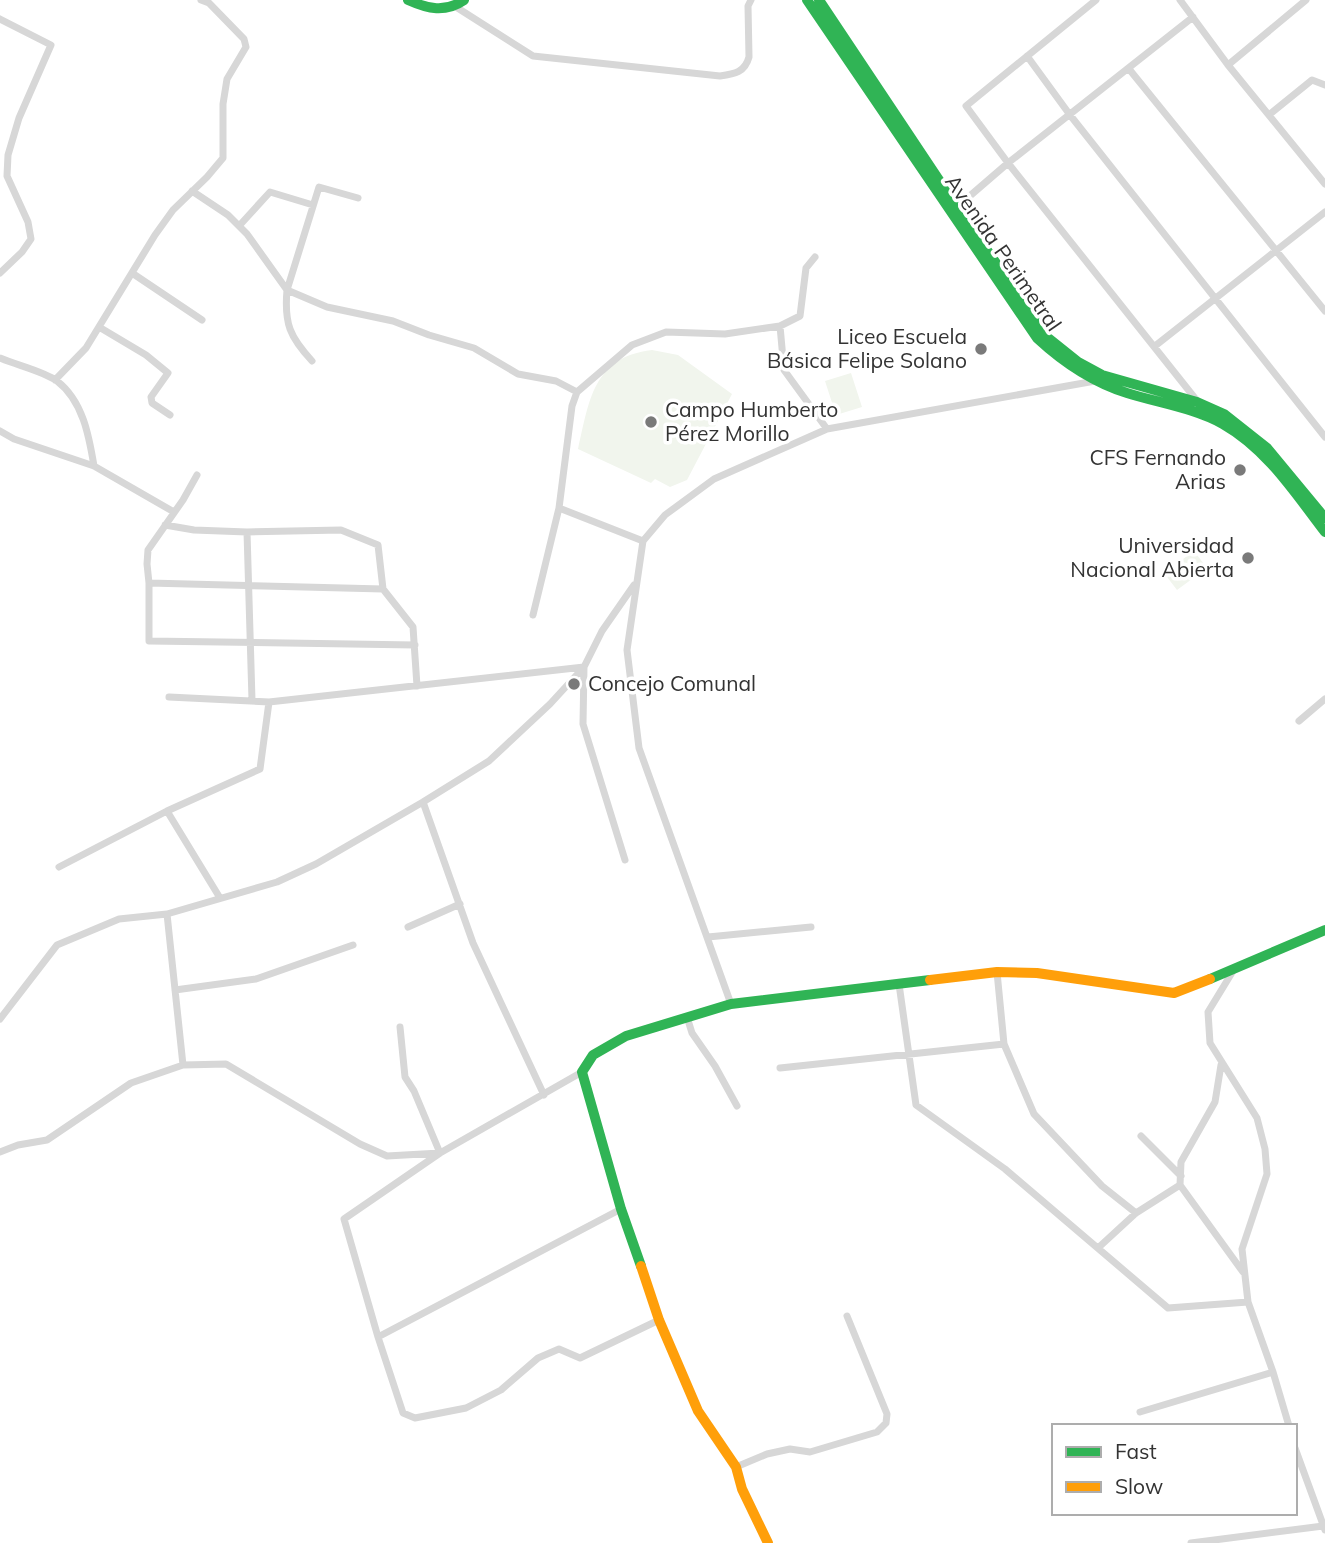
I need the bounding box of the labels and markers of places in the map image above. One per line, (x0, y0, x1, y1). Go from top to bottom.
place label: Liceo Escuela Básica Felipe Solano (767, 323, 967, 373)
marker: Liceo Escuela Básica Felipe Solano (973, 341, 989, 357)
place label: Campo Humberto Pérez Morillo (665, 396, 838, 446)
marker: Campo Humberto Pérez Morillo (643, 414, 659, 430)
place label: CFS Fernando Arias (1089, 444, 1226, 494)
marker: CFS Fernando Arias (1232, 462, 1248, 478)
place label: Universidad Nacional Abierta (1070, 532, 1234, 582)
marker: Universidad Nacional Abierta (1240, 550, 1256, 566)
place label: Concejo Comunal (588, 670, 756, 696)
marker: Concejo Comunal (566, 676, 582, 692)

